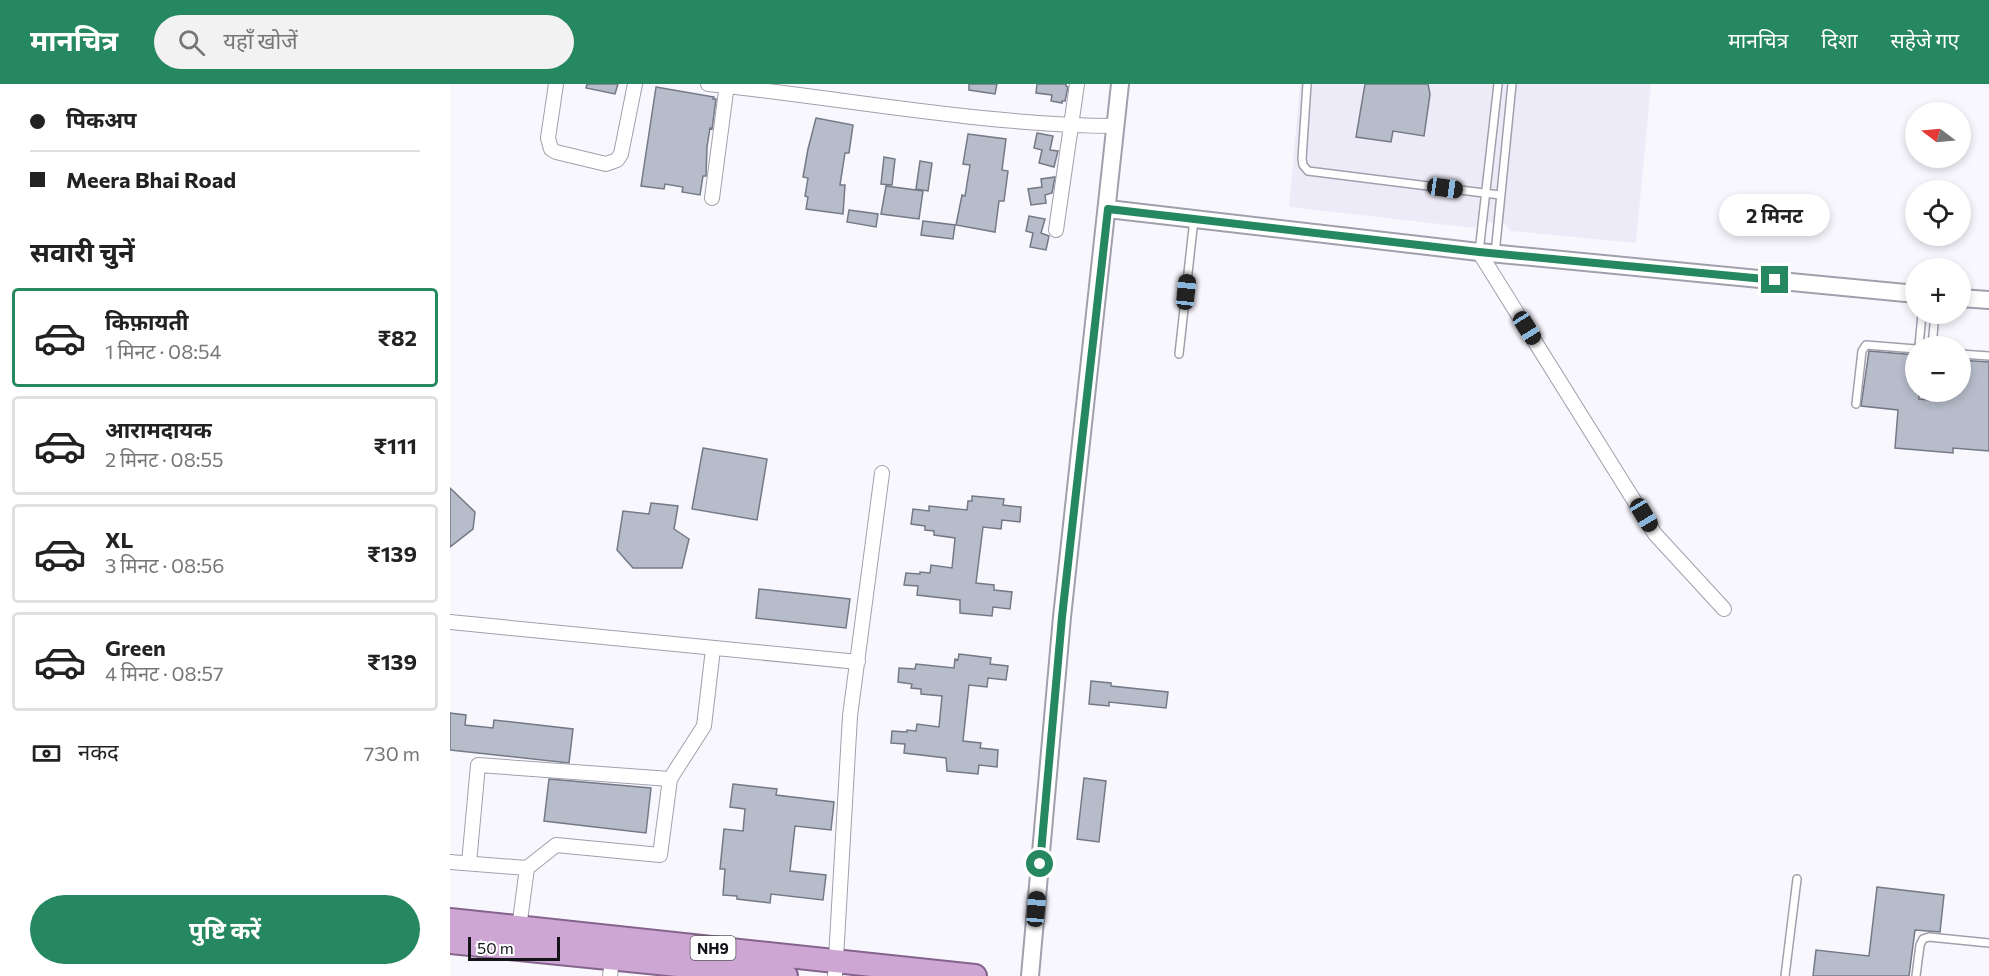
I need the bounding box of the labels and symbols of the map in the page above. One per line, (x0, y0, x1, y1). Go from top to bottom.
north arrow (1905, 102, 1971, 168)
car (1426, 177, 1464, 199)
callout: 2 मिनट (1720, 193, 1830, 235)
route end (1761, 266, 1788, 293)
car (1175, 273, 1197, 311)
car (1510, 308, 1544, 348)
car (1627, 495, 1661, 535)
route start (1026, 850, 1053, 877)
car (1025, 890, 1047, 928)
scale bar (468, 934, 560, 962)
road number: NH9 (690, 936, 736, 960)

